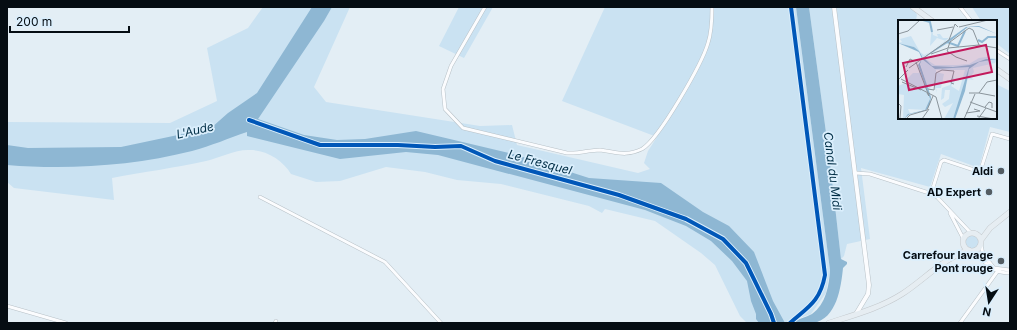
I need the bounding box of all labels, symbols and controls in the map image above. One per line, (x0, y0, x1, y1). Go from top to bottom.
scale bar (10, 8, 129, 34)
text: 200 m (16, 14, 52, 29)
inset map (898, 20, 997, 119)
water label: L'Aude (175, 118, 215, 142)
water label: Canal du Midi (821, 131, 845, 212)
water label: Le Fresquel (506, 146, 574, 178)
place label: Aldi (972, 164, 993, 178)
marker: Aldi (996, 166, 1006, 176)
place label: AD Expert (927, 185, 981, 199)
marker: AD Expert (984, 187, 994, 197)
place label: Carrefour lavage Pont rouge (903, 248, 993, 275)
marker: Carrefour lavage Pont rouge (996, 256, 1006, 266)
north arrow (969, 282, 1009, 322)
text: N (981, 304, 992, 320)

